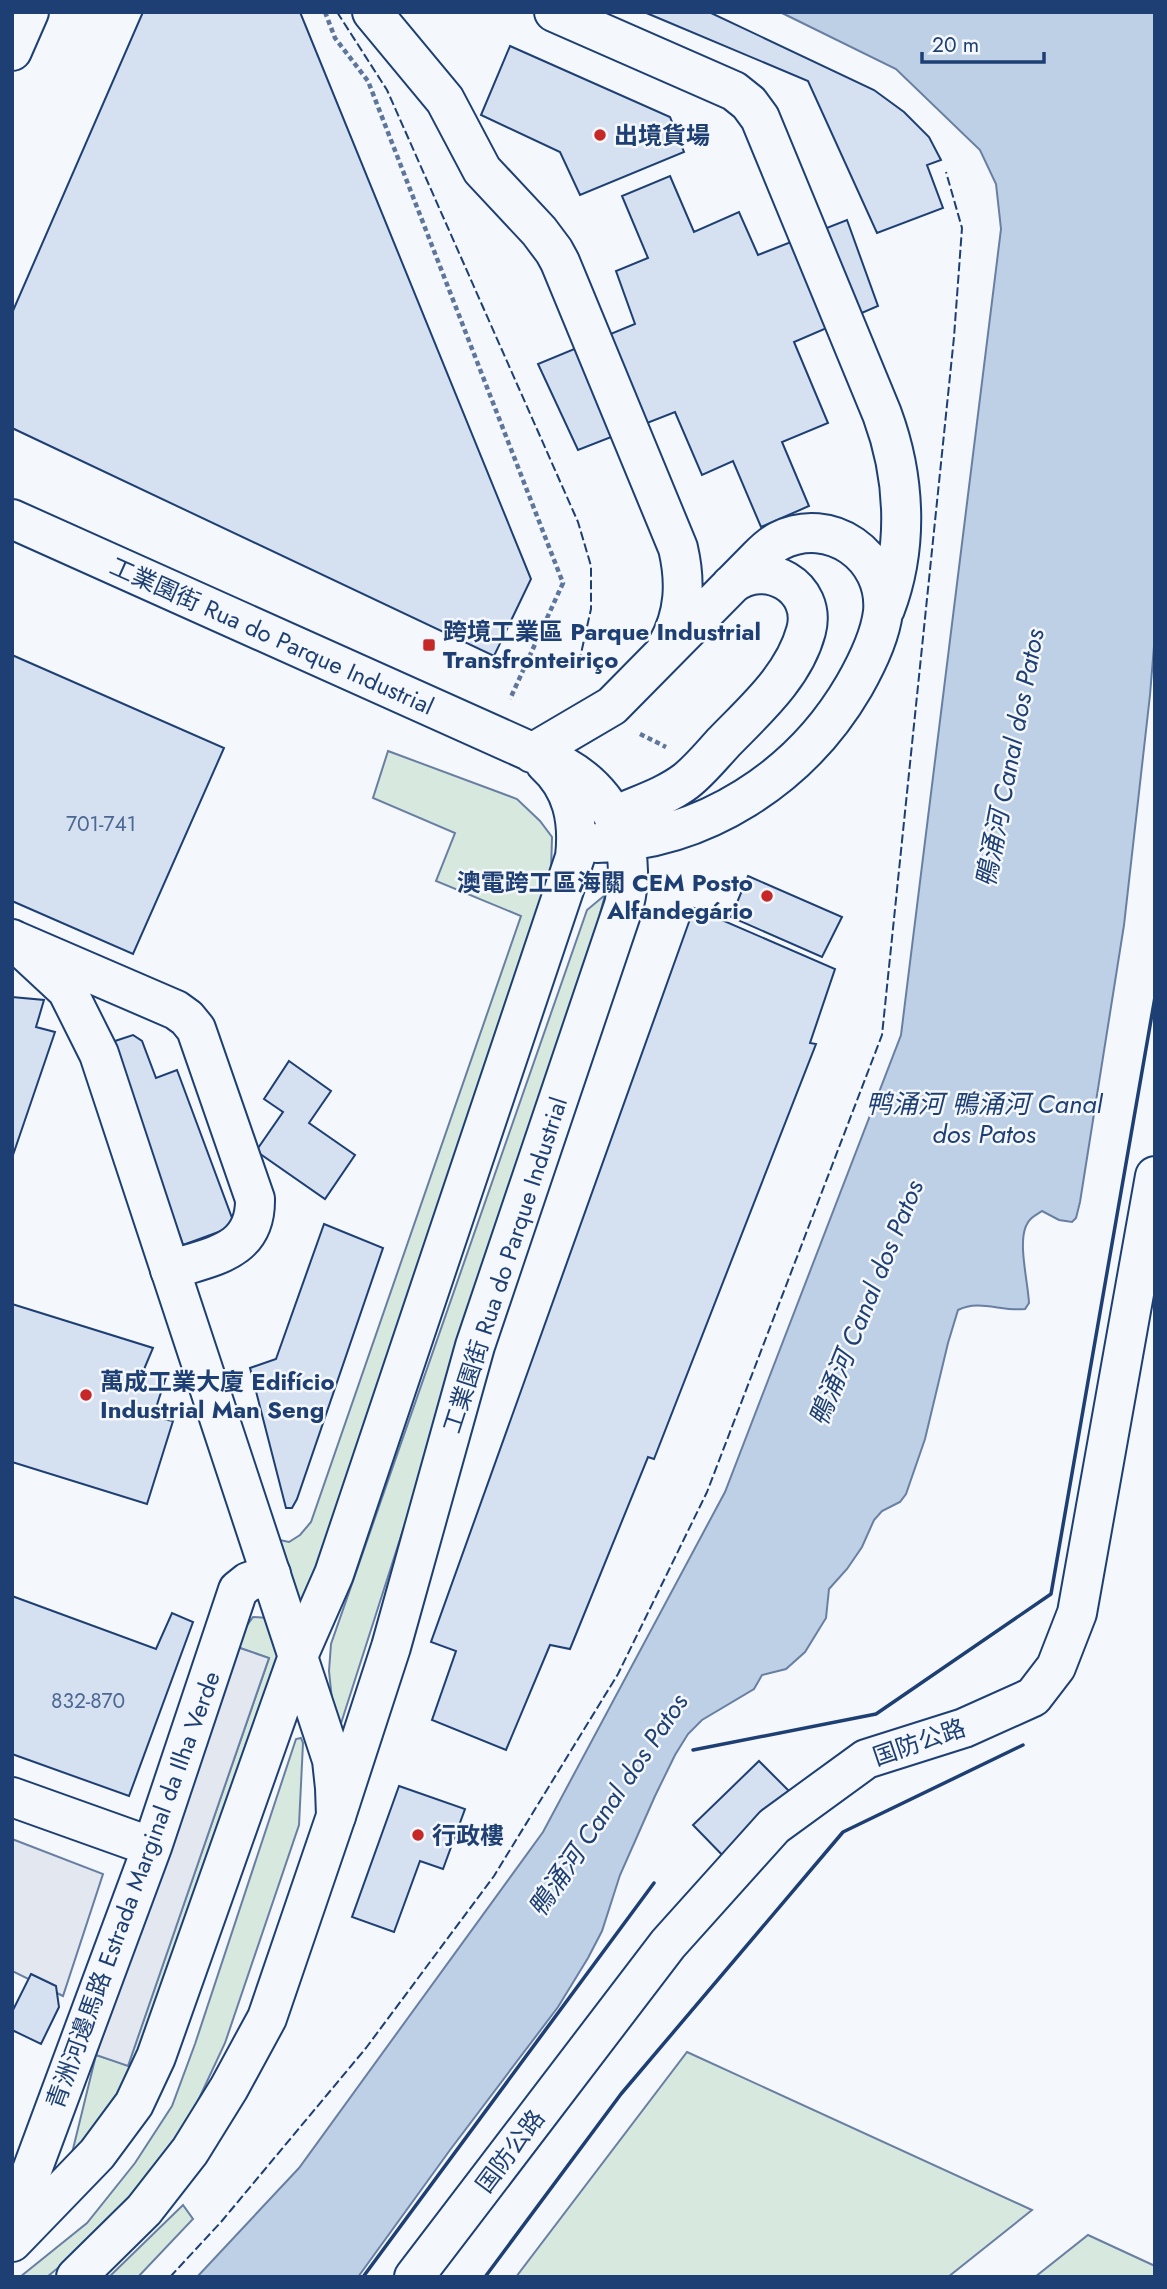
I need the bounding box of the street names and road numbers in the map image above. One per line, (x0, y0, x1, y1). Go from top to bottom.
street label: 工業園街 Rua do Parque Industrial (104, 549, 440, 723)
street label: 工業園街 Rua do Parque Industrial (434, 1092, 576, 1438)
street label: 青洲河邊馬路 Estrada Marginal da Ilha Verde (37, 1666, 229, 2114)
street label: 国防公路 (868, 1710, 970, 1774)
street label: 国防公路 (467, 2102, 553, 2200)

